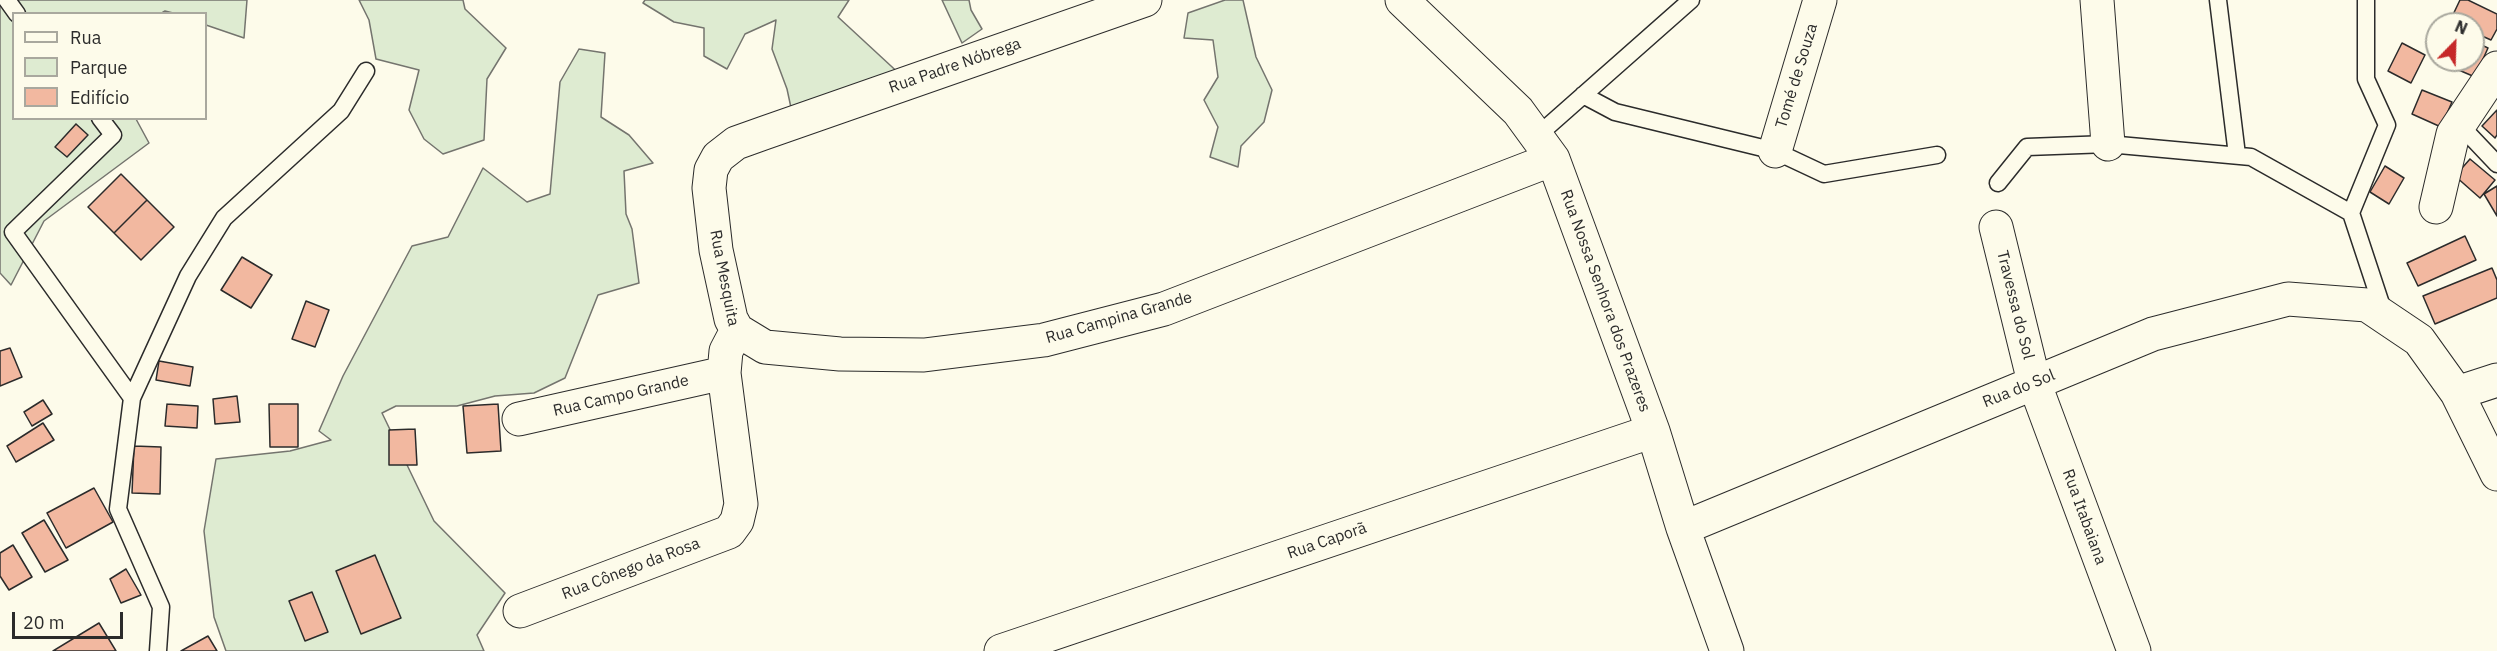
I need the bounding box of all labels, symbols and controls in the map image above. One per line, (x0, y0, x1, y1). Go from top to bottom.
legend (12, 12, 207, 120)
north arrow (2425, 12, 2485, 72)
text: N (2452, 16, 2470, 39)
street label: Tomé de Souza (1772, 21, 1822, 131)
text: Rua (70, 26, 101, 49)
street label: Rua Padre Nóbrega (886, 34, 1024, 98)
text: Parque (70, 56, 127, 79)
text: Edifício (70, 86, 129, 109)
street label: Rua Nossa Senhora dos Prazeres (1556, 187, 1654, 415)
street label: Rua Mesquita (705, 228, 743, 328)
street label: Travessa do Sol (1992, 249, 2038, 361)
street label: Rua Campina Grande (1044, 288, 1194, 348)
street label: Rua do Sol (1980, 366, 2058, 412)
street label: Rua Campo Grande (551, 371, 691, 421)
street label: Rua Itabaiana (2058, 467, 2110, 567)
street label: Rua Caporã (1285, 518, 1369, 564)
street label: Rua Cônego da Rosa (559, 534, 703, 604)
scale bar (15, 600, 126, 638)
text: 20 m (23, 611, 65, 634)

